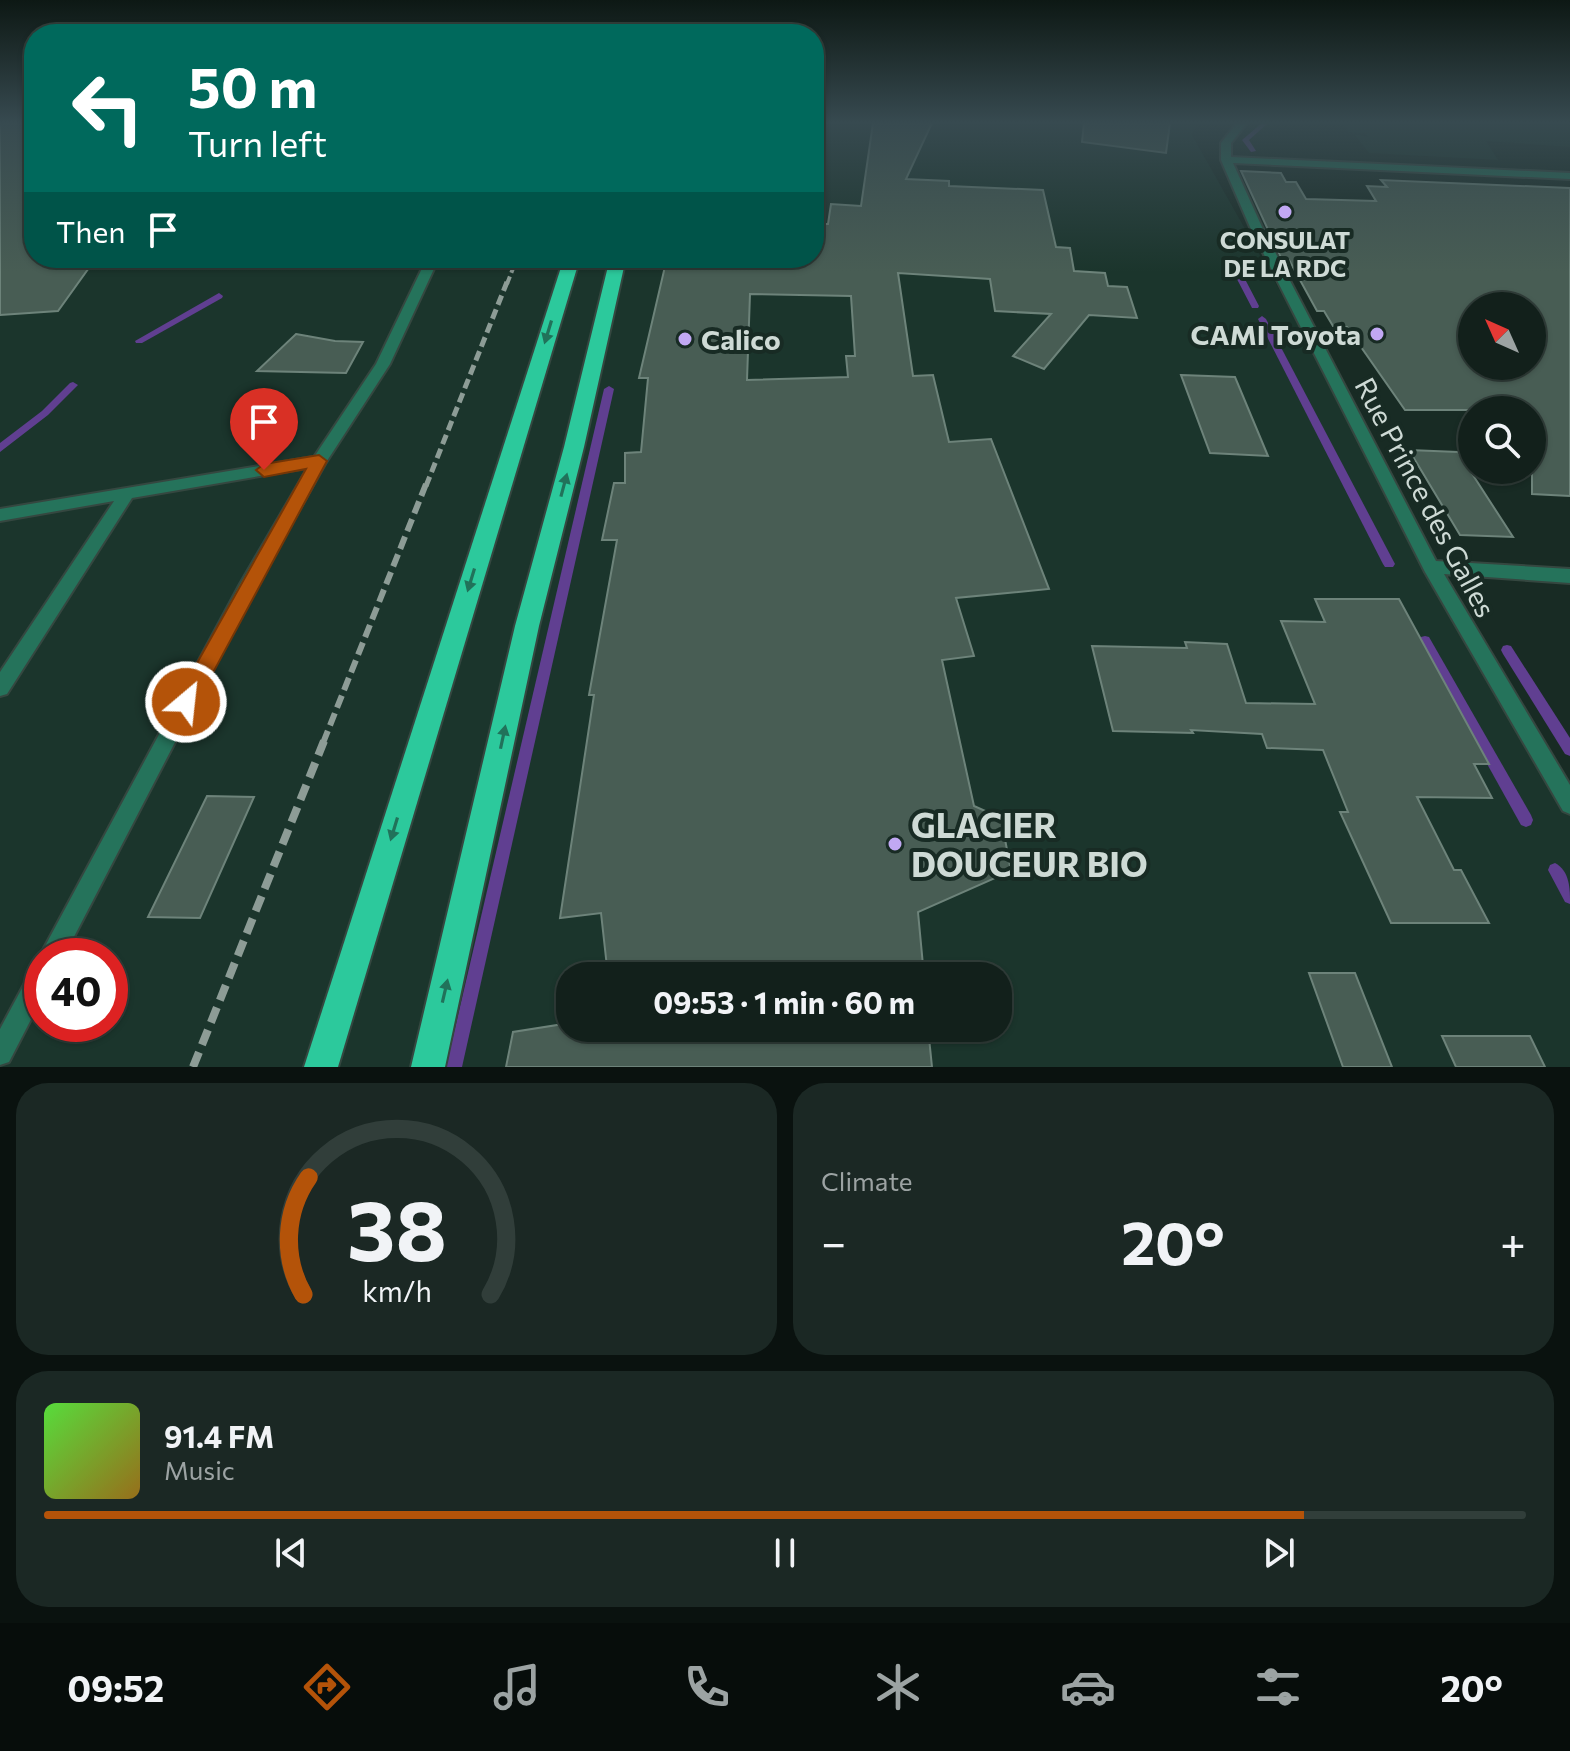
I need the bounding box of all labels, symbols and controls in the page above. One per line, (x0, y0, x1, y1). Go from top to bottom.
text: 50 m (188, 51, 317, 120)
icon: left (56, 56, 160, 160)
text: Turn left (188, 120, 327, 164)
marker: CONSULAT DE LA RDC (1276, 203, 1294, 221)
icon: arrive (141, 208, 185, 252)
text: Then (56, 212, 125, 249)
place label: CONSULAT DE LA RDC (1220, 225, 1350, 282)
north arrow (1458, 292, 1546, 380)
map controls (1458, 292, 1546, 484)
place label: CAMI Toyota (1190, 317, 1361, 351)
one-way arrow (541, 321, 554, 345)
place label: Calico (701, 322, 781, 356)
marker: CAMI Toyota (1368, 325, 1386, 343)
marker: Calico (676, 330, 694, 348)
street label: Rue Prince des Galles (1348, 371, 1504, 623)
pin (230, 388, 298, 470)
button: search (1458, 396, 1546, 484)
icon: arrive (242, 400, 286, 444)
one-way arrow (559, 472, 571, 497)
one-way arrow (464, 569, 477, 593)
position arrow (144, 660, 228, 744)
one-way arrow (497, 725, 510, 750)
place label: GLACIER DOUCEUR BIO (911, 803, 1148, 884)
one-way arrow (387, 817, 400, 841)
marker: GLACIER DOUCEUR BIO (886, 835, 904, 853)
speed limit sign: 40 (24, 938, 128, 1042)
one-way arrow (439, 978, 452, 1003)
text: 09:53 · 1 min · 60 m (653, 983, 915, 1020)
text: Climate (821, 1165, 913, 1196)
text: 38 (347, 1176, 446, 1278)
text: 20° (1121, 1204, 1225, 1277)
text: − (821, 1214, 846, 1268)
text: + (1500, 1214, 1526, 1268)
text: km/h (362, 1273, 431, 1308)
text: 91.4 FM (164, 1417, 274, 1454)
text: Music (164, 1454, 235, 1485)
icon: previous (269, 1531, 313, 1575)
icon: pause (763, 1531, 807, 1575)
icon: next (1257, 1531, 1301, 1575)
icon: directions (299, 1659, 355, 1715)
icon: music (489, 1659, 545, 1715)
icon: phone (679, 1659, 735, 1715)
icon: climate (870, 1659, 926, 1715)
icon: car (1060, 1659, 1116, 1715)
icon: filters (1250, 1659, 1306, 1715)
text: 09:52 (67, 1665, 164, 1709)
text: 20° (1441, 1665, 1503, 1709)

